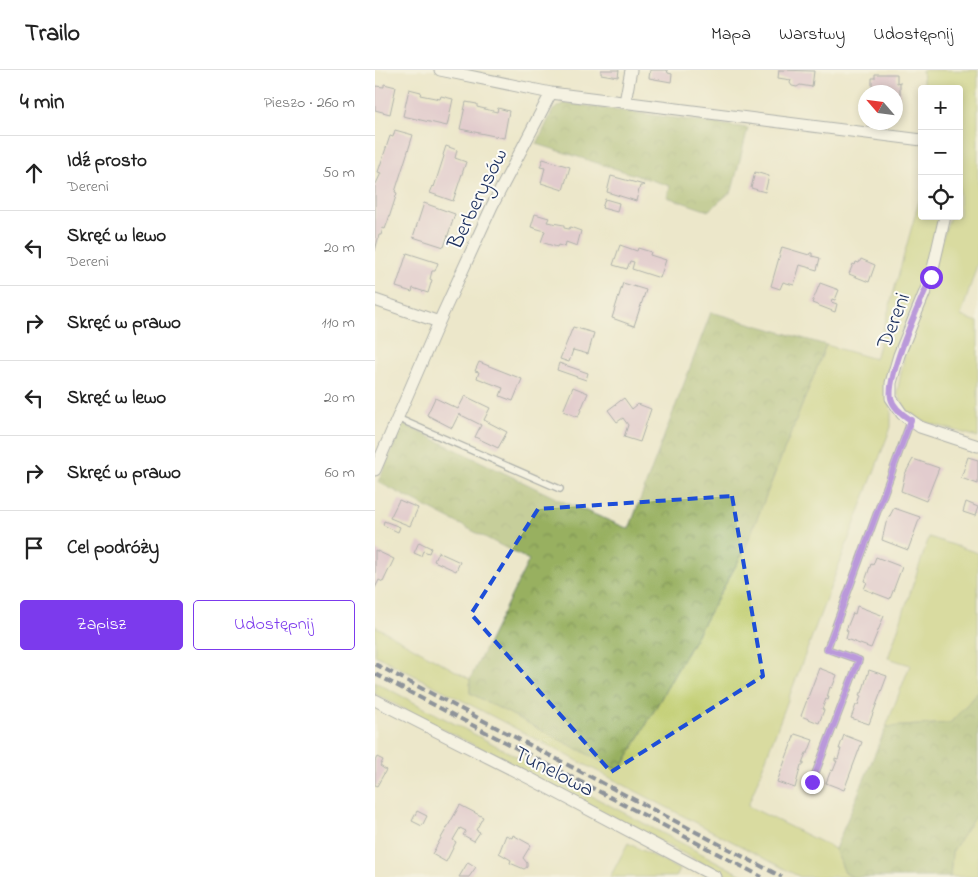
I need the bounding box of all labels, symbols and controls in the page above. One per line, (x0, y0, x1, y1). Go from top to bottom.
text: Trailo (25, 17, 80, 52)
text: Mapa (711, 22, 751, 48)
text: Warstwy (779, 22, 845, 48)
text: Udostępnij (873, 22, 953, 48)
north arrow (858, 85, 903, 130)
map controls (918, 85, 963, 220)
button: + (918, 85, 963, 130)
text: 4 min (20, 88, 64, 118)
text: Pieszo · 260 m (264, 91, 355, 115)
button: − (918, 130, 963, 175)
street label: Berberysów (440, 143, 518, 257)
text: Idź prosto (67, 148, 147, 175)
icon: ahead (20, 159, 48, 187)
text: 50 m (323, 161, 355, 185)
text: Dereni (67, 175, 109, 199)
button: locate (918, 175, 963, 220)
text: Skręć w lewo (67, 223, 166, 250)
icon: left (20, 234, 48, 262)
text: 20 m (324, 236, 355, 260)
text: Dereni (67, 250, 109, 274)
route start (920, 266, 943, 289)
street label: Dereni (869, 289, 920, 355)
icon: right (20, 309, 48, 337)
text: Skręć w prawo (67, 310, 181, 337)
text: 110 m (321, 311, 355, 335)
icon: left (20, 384, 48, 412)
text: Skręć w lewo (67, 385, 166, 412)
text: 20 m (324, 386, 355, 410)
icon: right (20, 459, 48, 487)
text: Skręć w prawo (67, 460, 181, 487)
text: 60 m (325, 461, 355, 485)
icon: arrive (20, 534, 48, 562)
text: Cel podróży (67, 535, 159, 562)
button: Zapisz (20, 600, 183, 650)
button: Udostępnij (193, 600, 355, 650)
street label: Tunelowa (508, 739, 599, 806)
route end (801, 771, 824, 794)

